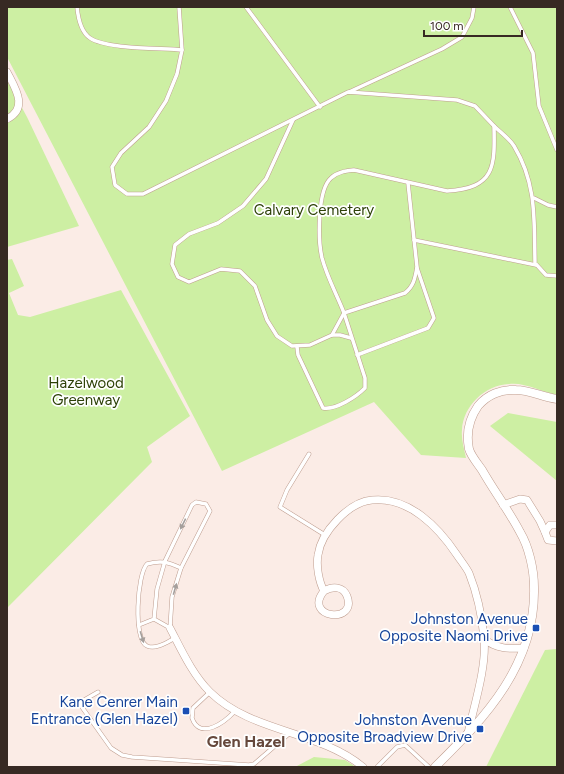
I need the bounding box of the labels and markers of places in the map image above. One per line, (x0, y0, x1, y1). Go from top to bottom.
place label: Johnston Avenue Opposite Naomi Drive (379, 610, 528, 645)
marker: Johnston Avenue Opposite Naomi Drive (531, 623, 541, 633)
place label: Kane Cenrer Main Entrance (Glen Hazel) (31, 693, 178, 728)
marker: Kane Cenrer Main Entrance (Glen Hazel) (181, 706, 191, 716)
place label: Johnston Avenue Opposite Broadview Drive (297, 711, 472, 746)
marker: Johnston Avenue Opposite Broadview Drive (475, 724, 485, 734)

